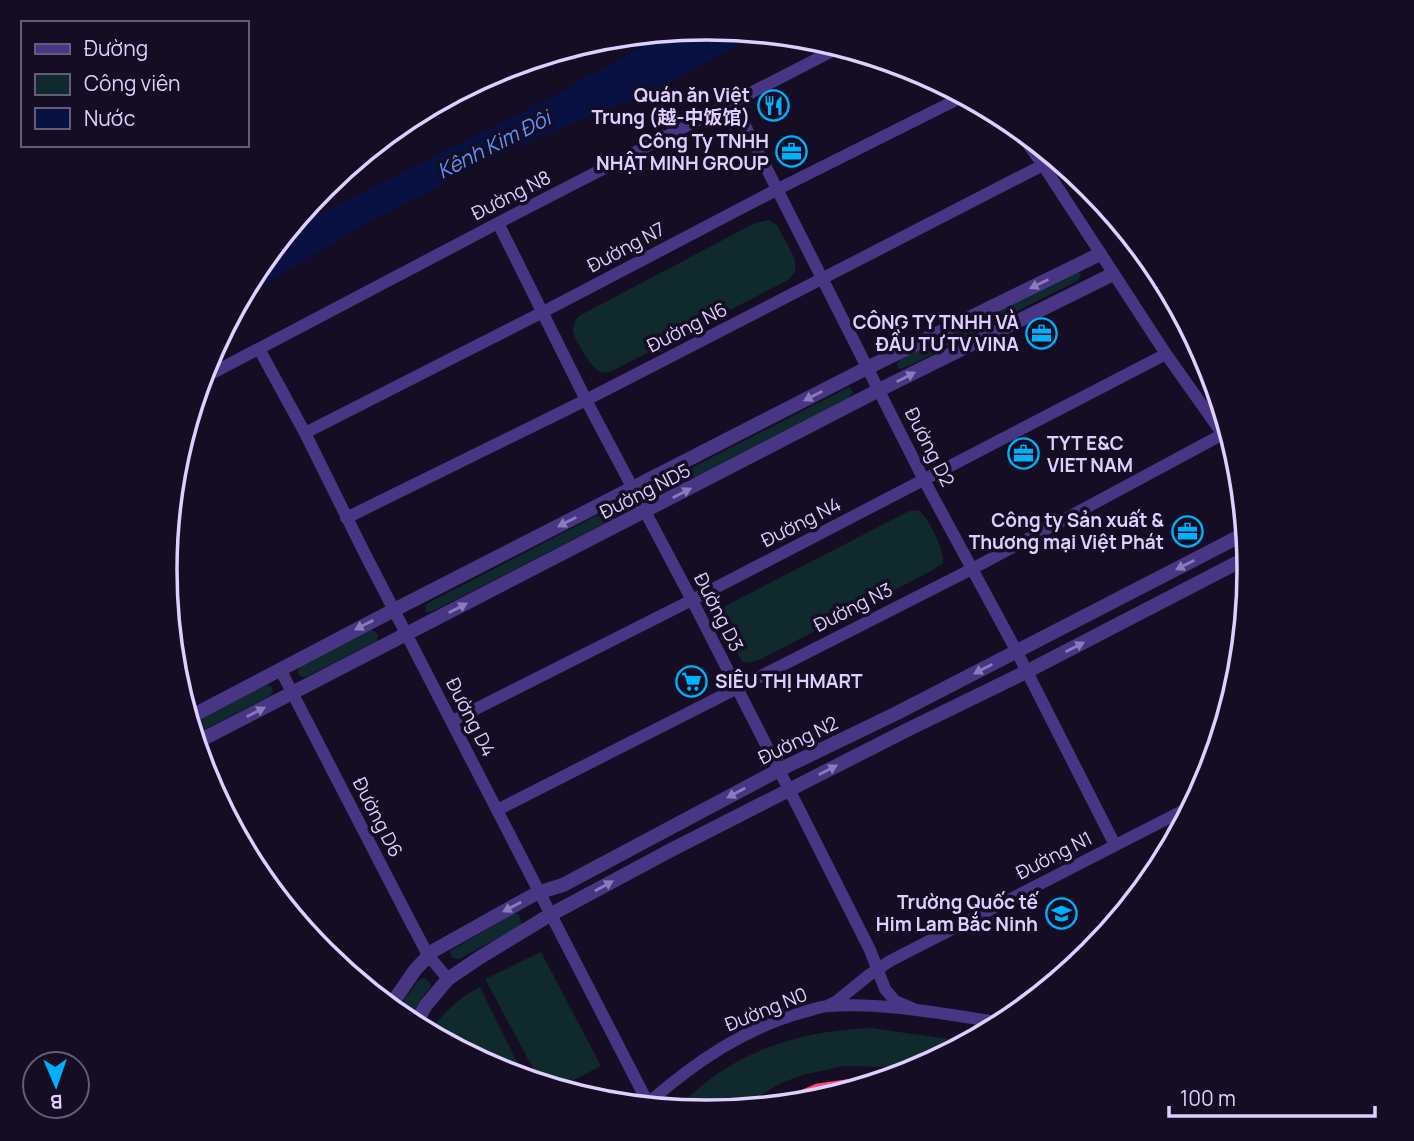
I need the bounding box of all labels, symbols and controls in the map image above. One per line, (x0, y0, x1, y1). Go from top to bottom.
legend (21, 21, 248, 147)
text: Đường (84, 34, 148, 62)
text: Công viên (84, 69, 181, 97)
place label: Quán ăn Việt Trung (越-中饭馆) (591, 82, 750, 130)
restaurant icon: Quán ăn Việt Trung (越-中饭馆) (756, 89, 790, 123)
water label: Kênh Kim Đôi (432, 102, 558, 185)
text: Nước (84, 104, 135, 132)
place label: Công Ty TNHH NHẬT MINH GROUP (596, 128, 769, 176)
office icon: Công Ty TNHH NHẬT MINH GROUP (775, 135, 809, 169)
street label: Đường N8 (467, 164, 555, 226)
street label: Đường N7 (583, 216, 669, 278)
one-way arrow (1029, 279, 1049, 290)
street label: Đường N6 (642, 296, 732, 358)
place label: CÔNG TY TNHH VÀ ĐẦU TƯ TV VINA (853, 309, 1019, 357)
office icon: CÔNG TY TNHH VÀ ĐẦU TƯ TV VINA (1025, 316, 1059, 350)
one-way arrow (896, 371, 916, 382)
one-way arrow (803, 390, 823, 402)
street label: Đường D2 (899, 403, 961, 491)
place label: TYT E&C VIET NAM (1047, 430, 1133, 478)
office icon: TYT E&C VIET NAM (1007, 437, 1041, 471)
street label: Đường ND5 (595, 457, 695, 525)
one-way arrow (673, 487, 693, 499)
street label: Đường N4 (757, 491, 845, 553)
place label: Công ty Sản xuất & Thương mại Việt Phát (969, 507, 1164, 555)
office icon: Công ty Sản xuất & Thương mại Việt Phát (1170, 514, 1204, 548)
one-way arrow (557, 517, 577, 528)
one-way arrow (1175, 559, 1195, 570)
street label: Đường D3 (688, 568, 750, 656)
street label: Đường N3 (809, 576, 897, 638)
one-way arrow (448, 602, 468, 613)
one-way arrow (354, 620, 374, 631)
one-way arrow (1065, 641, 1085, 652)
supermarket icon: SIÊU THỊ HMART (675, 664, 709, 698)
one-way arrow (973, 664, 993, 675)
place label: SIÊU THỊ HMART (715, 668, 863, 694)
street label: Đường D4 (440, 673, 502, 761)
one-way arrow (246, 707, 266, 718)
street label: Đường N2 (754, 710, 842, 770)
one-way arrow (818, 765, 838, 777)
street label: Đường D6 (347, 773, 409, 861)
one-way arrow (726, 788, 746, 799)
street label: Đường N1 (1011, 825, 1097, 885)
one-way arrow (594, 881, 614, 892)
place label: Trường Quốc tế Him Lam Bắc Ninh (876, 889, 1040, 937)
school or university icon: Trường Quốc tế Him Lam Bắc Ninh (1044, 896, 1078, 930)
one-way arrow (502, 901, 521, 913)
street label: Đường N0 (721, 981, 811, 1037)
north arrow (21, 1050, 91, 1120)
scale bar (1169, 1074, 1376, 1118)
text: 100 m (1180, 1084, 1236, 1112)
text: B (50, 1089, 63, 1115)

